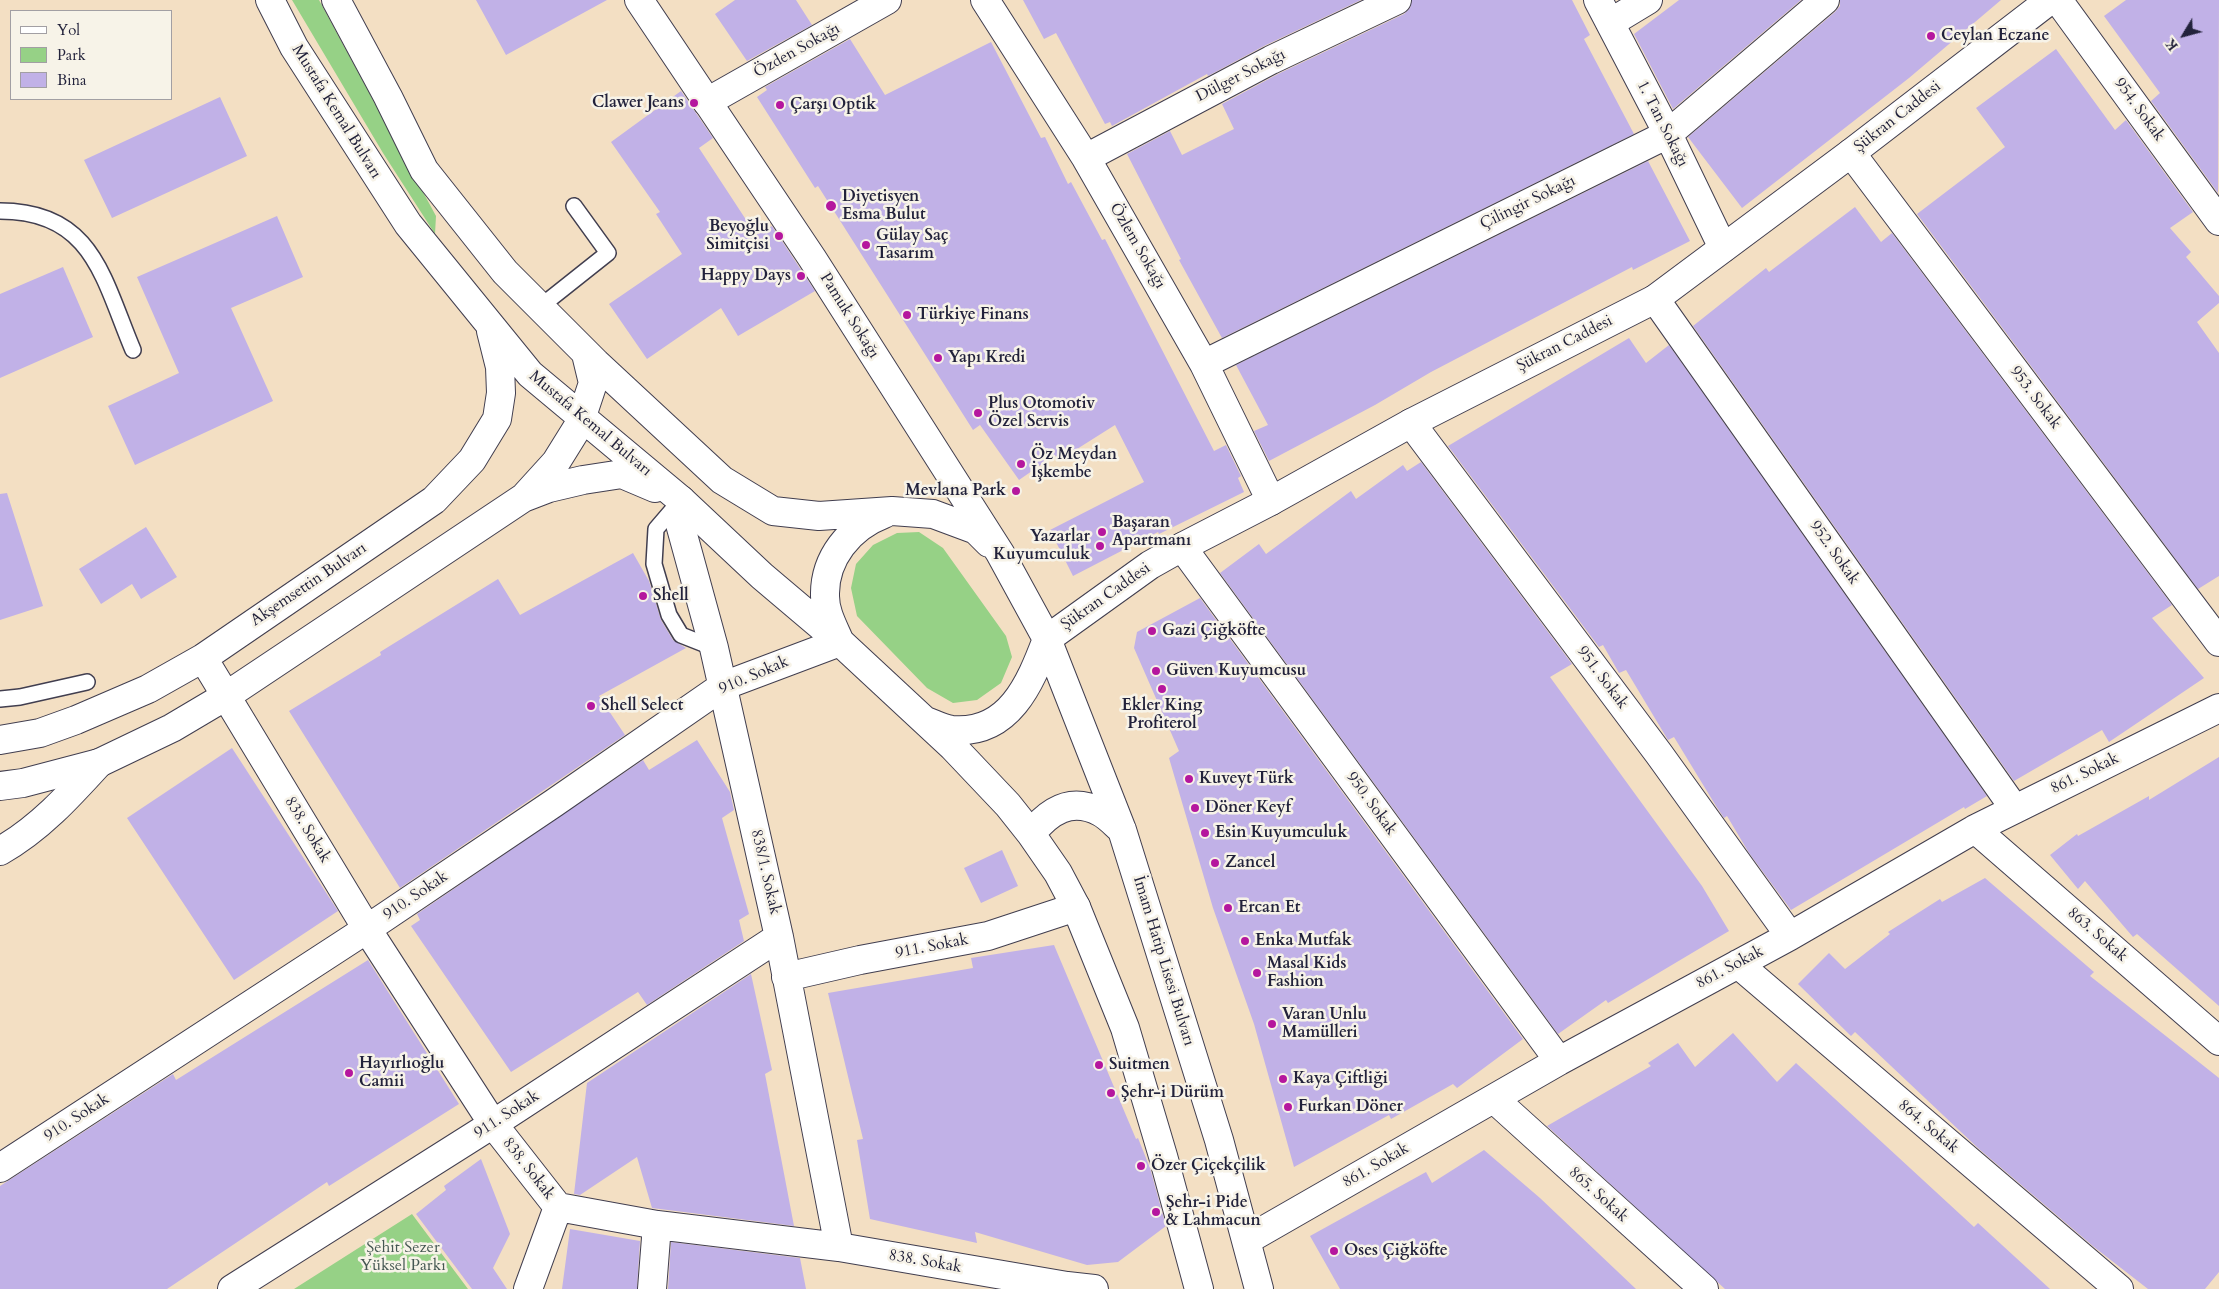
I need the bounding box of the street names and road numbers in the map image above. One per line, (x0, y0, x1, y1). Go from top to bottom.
street label: Özden Sokağı (750, 19, 844, 83)
street label: Mustafa Kemal Bulvarı (287, 41, 385, 183)
street label: Dülger Sokağı (1193, 45, 1289, 107)
street label: 954. Sokak (2110, 75, 2168, 145)
street label: Şükran Caddesi (1851, 77, 1945, 157)
street label: 1. Tan Sokağı (1632, 78, 1692, 170)
street label: Çilingir Sokağı (1477, 172, 1579, 234)
street label: Özlem Sokağı (1105, 200, 1169, 292)
street label: Pamuk Sokağı (815, 270, 883, 362)
street label: Şükran Caddesi (1514, 312, 1616, 376)
street label: 953. Sokak (2005, 363, 2065, 433)
street label: Mustafa Kemal Bulvarı (525, 367, 655, 481)
street label: 952. Sokak (1805, 517, 1863, 589)
street label: Akşemsettin Bulvarı (247, 539, 371, 631)
street label: Şükran Caddesi (1058, 559, 1154, 635)
street label: 951. Sokak (1572, 643, 1632, 713)
street label: 910. Sokak (716, 653, 792, 699)
street label: 861. Sokak (2048, 749, 2122, 799)
street label: 950. Sokak (1342, 769, 1400, 839)
street label: 838. Sokak (280, 793, 334, 867)
street label: 838/1. Sokak (746, 827, 784, 917)
street label: 910. Sokak (380, 867, 452, 925)
street label: İmam Hatip Lisesi Bulvarı (1128, 874, 1198, 1048)
street label: 863. Sokak (2063, 904, 2131, 966)
street label: 911. Sokak (894, 931, 970, 963)
street label: 861. Sokak (1693, 942, 1767, 994)
street label: 911. Sokak (471, 1087, 543, 1143)
street label: 910. Sokak (41, 1090, 113, 1146)
street label: 864. Sokak (1894, 1096, 1962, 1158)
street label: 838. Sokak (498, 1134, 558, 1204)
street label: 861. Sokak (1339, 1139, 1413, 1193)
street label: 865. Sokak (1564, 1163, 1632, 1227)
street label: 838. Sokak (887, 1246, 963, 1278)

